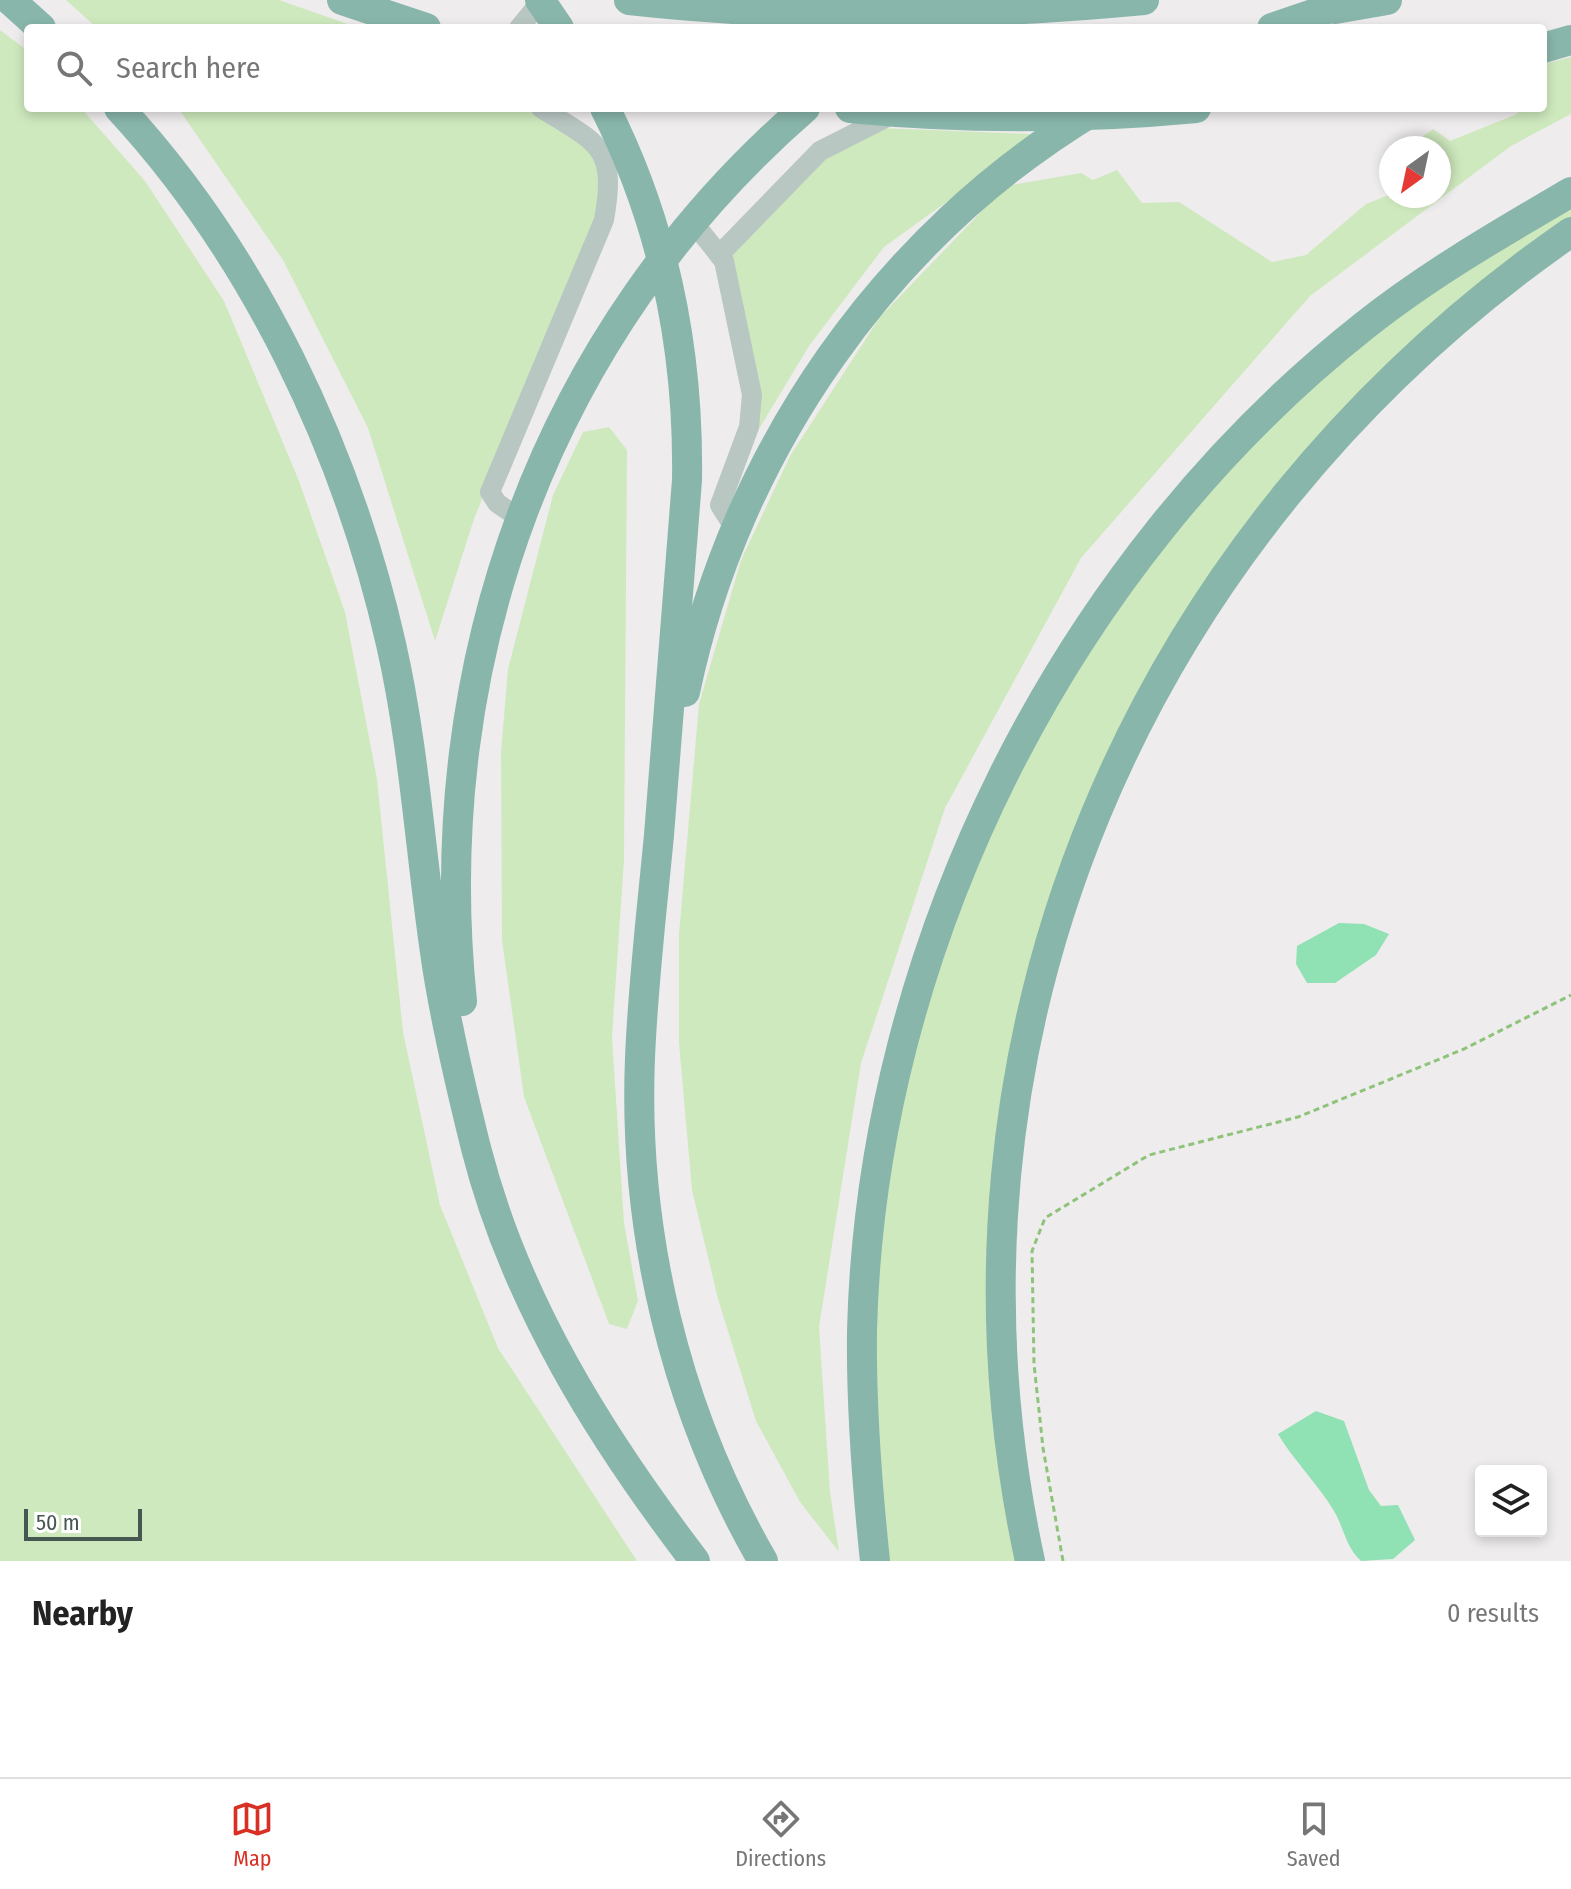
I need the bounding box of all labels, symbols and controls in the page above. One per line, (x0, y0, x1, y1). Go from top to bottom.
search box (24, 24, 1547, 112)
icon: search (52, 46, 96, 90)
text: Search here (116, 50, 261, 86)
north arrow (1379, 136, 1451, 208)
map controls (1475, 1465, 1547, 1537)
button: layers (1475, 1465, 1547, 1537)
scale bar (24, 1505, 142, 1541)
text: 50 m (36, 1509, 80, 1536)
text: Nearby (32, 1593, 133, 1634)
text: 0 results (1447, 1598, 1539, 1629)
tab: Map (230, 1797, 274, 1872)
tab: Directions (735, 1797, 826, 1872)
tab: Saved (1287, 1797, 1341, 1872)

